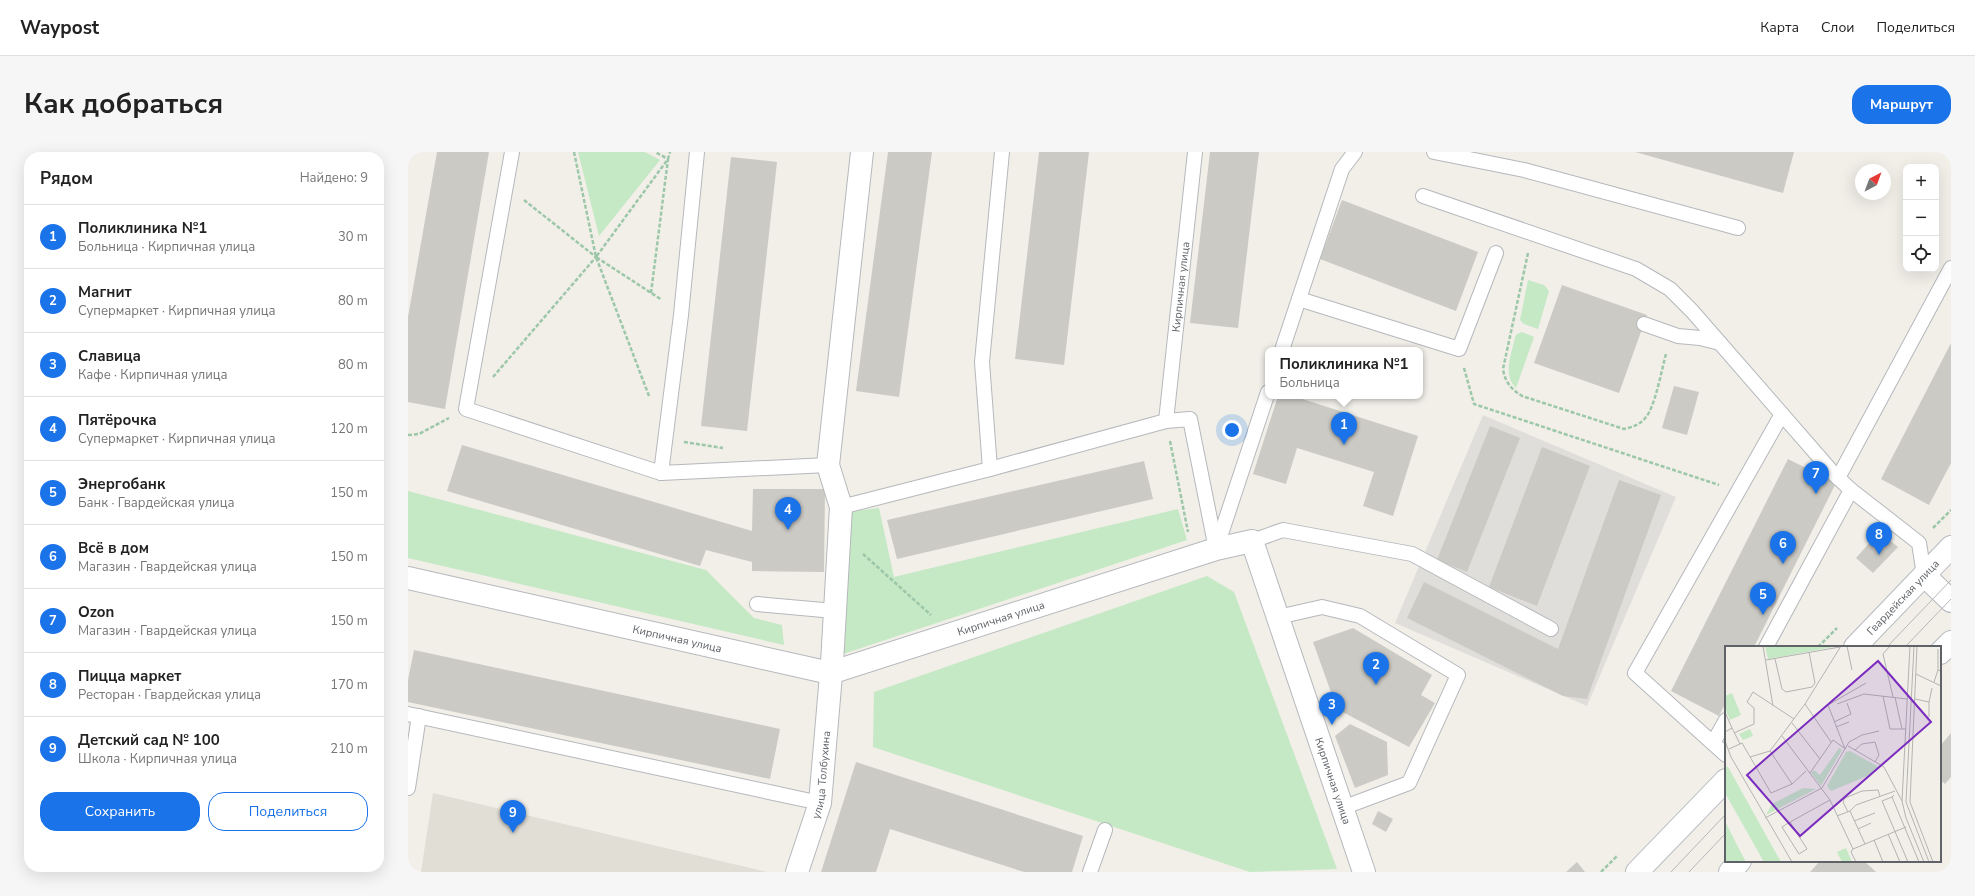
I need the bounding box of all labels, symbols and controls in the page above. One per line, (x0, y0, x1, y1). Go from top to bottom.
text: Waypost (20, 15, 99, 41)
text: Карта (1760, 18, 1799, 37)
text: Слои (1821, 18, 1855, 37)
text: Поделиться (1877, 18, 1955, 37)
text: Как добраться (24, 85, 223, 123)
button: Маршрут (1852, 85, 1951, 124)
north arrow (1855, 164, 1891, 200)
map controls (1903, 164, 1939, 272)
button: + (1903, 164, 1939, 200)
text: Рядом (40, 167, 93, 190)
text: Найдено: 9 (300, 169, 368, 187)
button: − (1903, 200, 1939, 236)
text: Поликлиника №1 (78, 218, 207, 238)
text: 1 (49, 228, 57, 246)
text: 30 m (338, 228, 368, 246)
button: locate (1903, 236, 1939, 272)
text: Больница · Кирпичная улица (78, 238, 255, 256)
street label: Кирпичная улица (1168, 241, 1193, 333)
text: Магнит (78, 282, 132, 302)
text: 2 (49, 292, 57, 310)
text: 80 m (338, 292, 368, 310)
text: Супермаркет · Кирпичная улица (78, 302, 276, 320)
text: Славица (78, 346, 141, 366)
popup (1265, 347, 1423, 399)
text: Поликлиника №1 (1279, 354, 1409, 374)
text: 3 (49, 356, 57, 374)
text: 80 m (338, 356, 368, 374)
text: Кафе · Кирпичная улица (78, 366, 228, 384)
text: Больница (1279, 374, 1340, 392)
text: Пятёрочка (78, 410, 157, 430)
pin: 1 (1331, 412, 1357, 445)
text: 4 (49, 420, 57, 438)
text: 120 m (330, 420, 368, 438)
your location (1222, 420, 1242, 440)
text: Супермаркет · Кирпичная улица (78, 430, 276, 448)
pin: 7 (1803, 461, 1829, 494)
text: Энергобанк (78, 474, 165, 494)
text: 5 (49, 484, 57, 502)
text: 150 m (330, 484, 368, 502)
text: Банк · Гвардейская улица (78, 494, 234, 512)
pin: 4 (775, 497, 801, 530)
pin: 8 (1866, 522, 1892, 555)
pin: 6 (1770, 531, 1796, 564)
text: Всё в дом (78, 538, 149, 558)
text: 6 (49, 548, 57, 566)
text: 150 m (330, 548, 368, 566)
street label: Гвардейская улица (1863, 556, 1942, 638)
text: Магазин · Гвардейская улица (78, 558, 257, 576)
pin: 5 (1750, 582, 1776, 615)
street label: Кирпичная улица (955, 597, 1046, 639)
text: Ozon (78, 602, 114, 622)
text: 7 (49, 612, 57, 630)
text: 150 m (330, 612, 368, 630)
street label: Кирпичная улица (631, 621, 723, 656)
text: Магазин · Гвардейская улица (78, 622, 257, 640)
inset map (1725, 646, 1941, 862)
pin: 2 (1363, 652, 1389, 685)
text: Пицца маркет (78, 666, 181, 686)
text: 8 (49, 676, 57, 694)
text: 170 m (330, 676, 368, 694)
text: Ресторан · Гвардейская улица (78, 686, 261, 704)
pin: 3 (1319, 692, 1345, 725)
text: Детский сад № 100 (78, 730, 220, 750)
street label: улица Толбухина (808, 730, 834, 820)
street label: Кирпичная улица (1311, 735, 1355, 826)
text: 9 (49, 740, 57, 758)
text: 210 m (330, 740, 368, 758)
text: Школа · Кирпичная улица (78, 750, 237, 768)
button: Сохранить (40, 792, 200, 831)
button: Поделиться (208, 792, 368, 831)
pin: 9 (500, 800, 526, 833)

